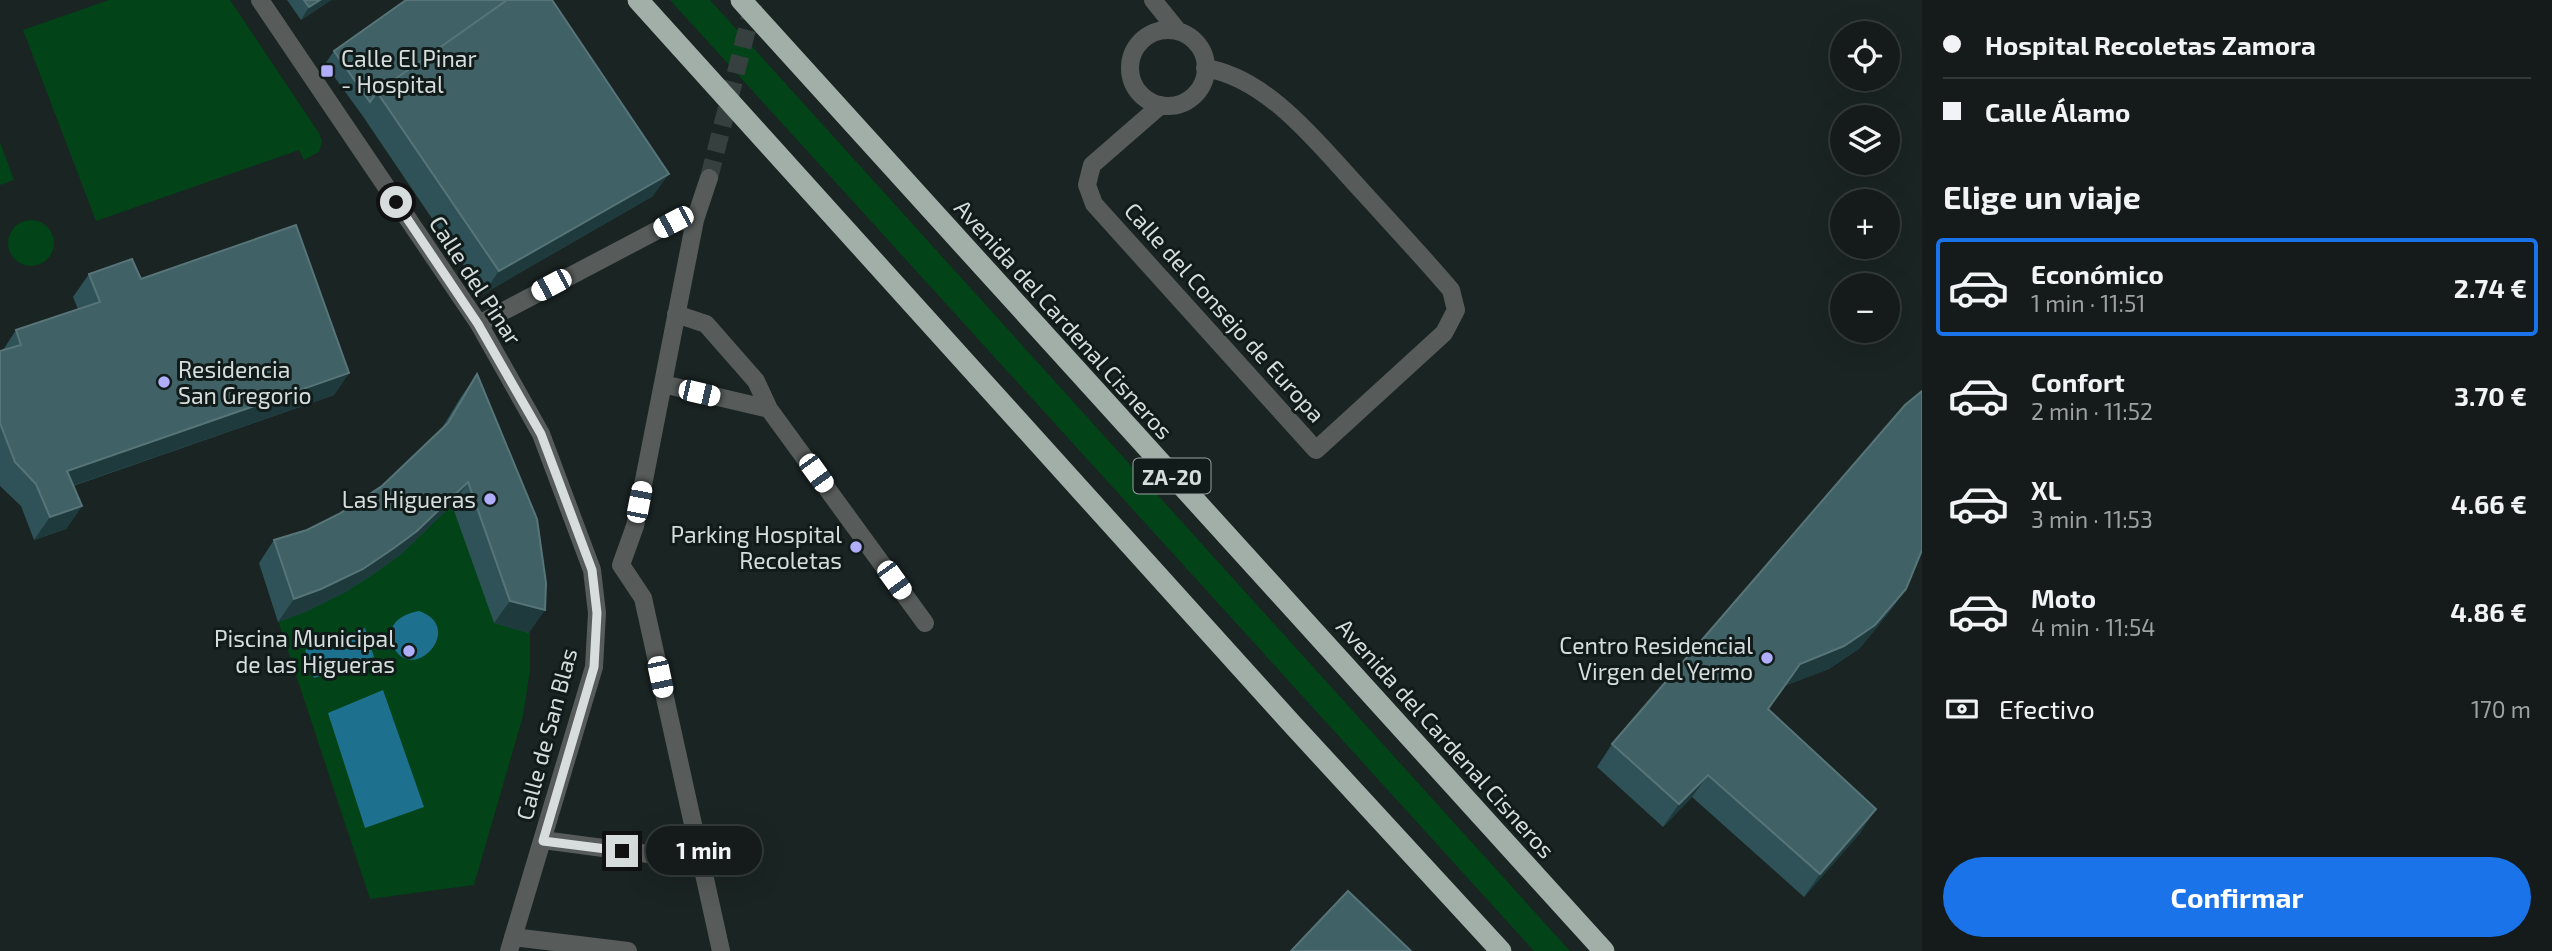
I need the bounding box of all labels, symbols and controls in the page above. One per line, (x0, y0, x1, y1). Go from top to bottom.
map controls (1830, 21, 1900, 343)
button: locate (1830, 21, 1900, 91)
text: Hospital Recoletas Zamora (1985, 29, 2316, 60)
place label: Calle El Pinar - Hospital (341, 44, 477, 98)
marker: Calle El Pinar - Hospital (319, 63, 335, 79)
text: Calle Álamo (1985, 96, 2130, 127)
button: layers (1830, 105, 1900, 175)
text: Elige un viaje (1943, 177, 2141, 215)
route start (380, 186, 412, 218)
button: + (1830, 189, 1900, 259)
street label: Avenida del Cardenal Cisneros (949, 193, 1179, 445)
street label: Calle del Consejo de Europa (1119, 196, 1331, 428)
car (650, 203, 697, 241)
street label: Calle del Pinar (424, 210, 528, 350)
icon: car (1947, 256, 2010, 319)
text: Económico (2031, 258, 2164, 289)
car (528, 266, 575, 304)
text: 2.74 € (2454, 272, 2527, 303)
button: − (1830, 273, 1900, 343)
text: 1 min · 11:51 (2031, 289, 2145, 317)
place label: Residencia San Gregorio (178, 355, 312, 409)
icon: car (1947, 364, 2010, 427)
text: Confort (2031, 366, 2125, 397)
marker: Residencia San Gregorio (156, 374, 172, 390)
car (677, 378, 722, 408)
text: 3.70 € (2454, 380, 2527, 411)
text: 2 min · 11:52 (2031, 397, 2153, 425)
car (796, 450, 837, 496)
road number: ZA-20 (1134, 458, 1210, 494)
icon: car (1947, 472, 2010, 535)
text: XL (2031, 474, 2062, 505)
car (625, 479, 654, 525)
place label: Las Higueras (342, 485, 476, 513)
text: 4.66 € (2451, 488, 2527, 519)
marker: Las Higueras (482, 491, 498, 507)
text: 3 min · 11:53 (2031, 505, 2153, 533)
place label: Parking Hospital Recoletas (671, 520, 842, 574)
marker: Parking Hospital Recoletas (848, 539, 864, 555)
car (874, 557, 915, 603)
icon: car (1947, 580, 2010, 643)
text: Moto (2031, 582, 2096, 613)
text: 4.86 € (2450, 596, 2527, 627)
street label: Avenida del Cardenal Cisneros (1331, 612, 1561, 864)
text: 4 min · 11:54 (2031, 613, 2155, 641)
place label: Piscina Municipal de las Higueras (214, 624, 395, 678)
place label: Centro Residencial Virgen del Yermo (1559, 631, 1753, 685)
marker: Piscina Municipal de las Higueras (401, 643, 417, 659)
street label: Calle de San Blas (510, 645, 582, 823)
marker: Centro Residencial Virgen del Yermo (1759, 650, 1775, 666)
car (646, 654, 675, 700)
icon: cash (1943, 690, 1981, 728)
text: Efectivo (1999, 693, 2095, 724)
text: 170 m (2471, 695, 2531, 723)
callout: 1 min (646, 826, 762, 876)
route end (606, 835, 638, 867)
text: 1 min (676, 836, 732, 864)
button: Confirmar (1943, 857, 2531, 937)

